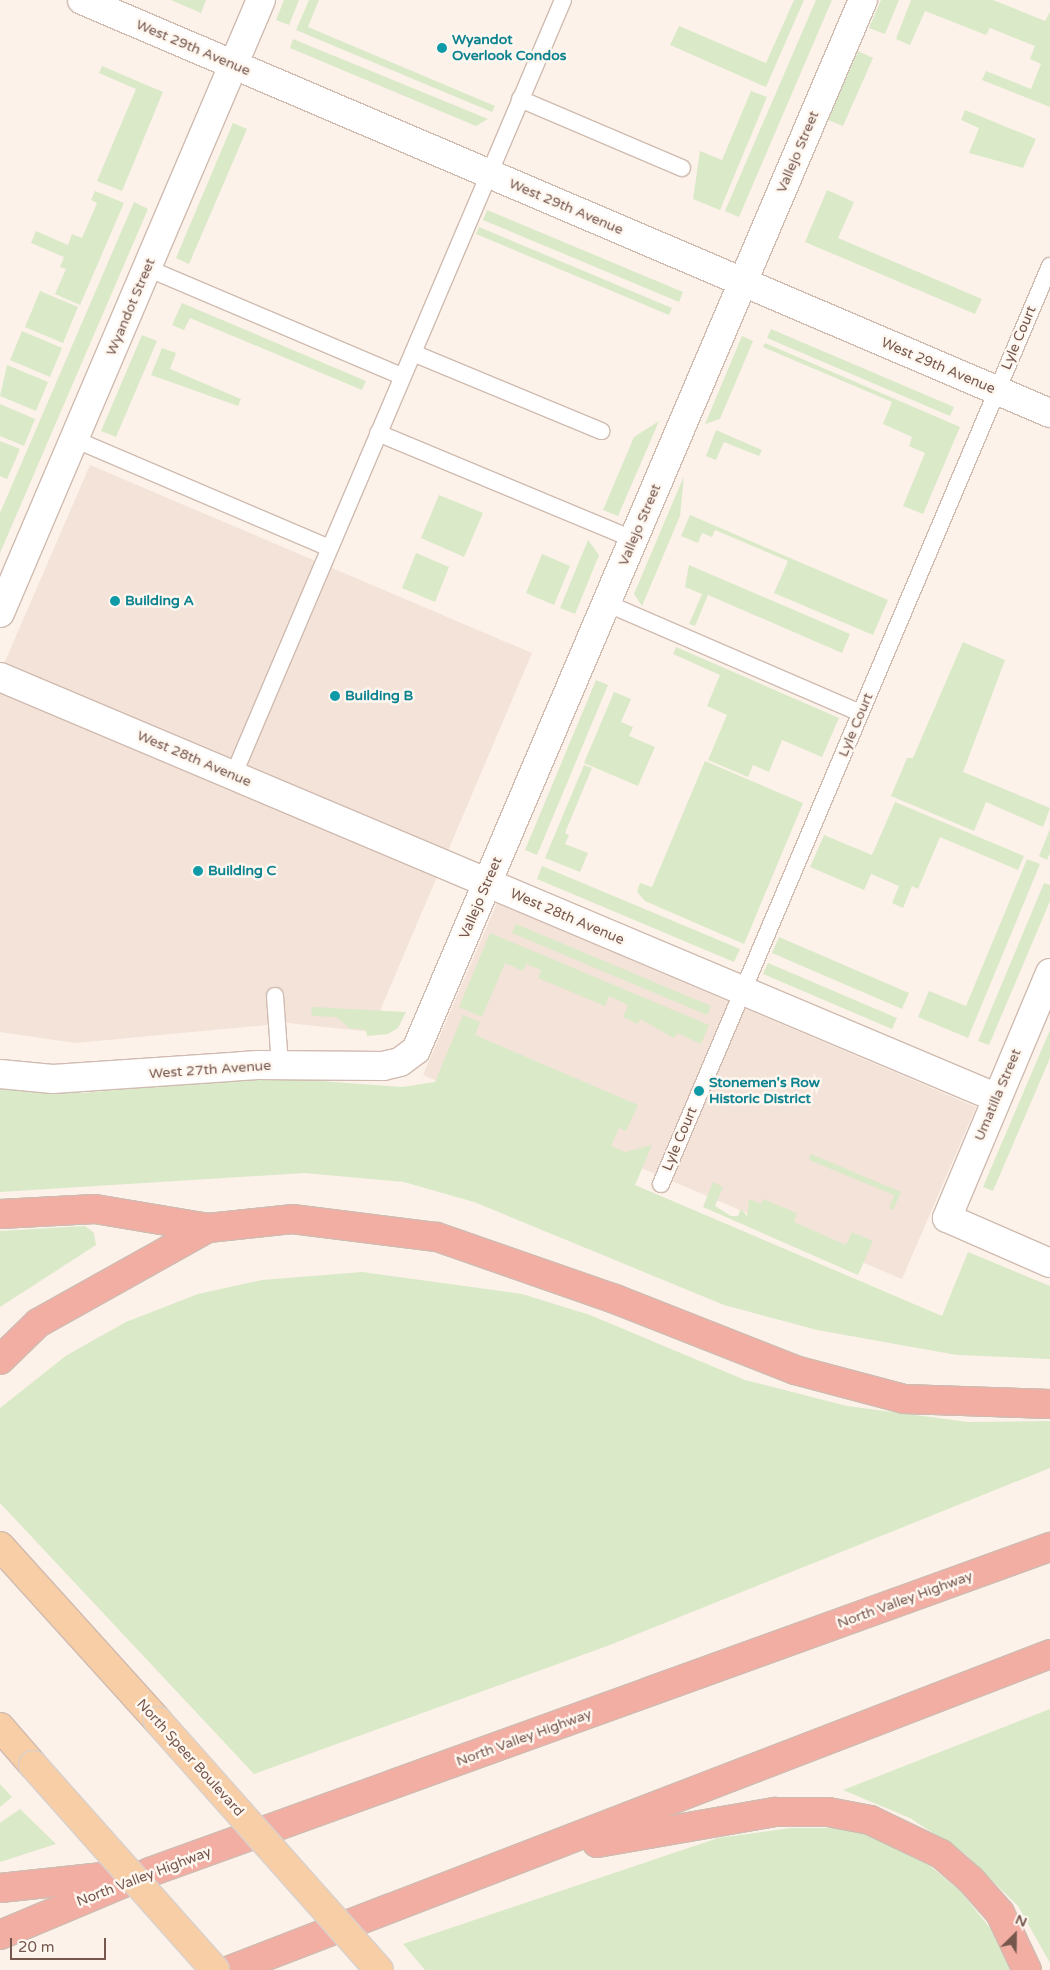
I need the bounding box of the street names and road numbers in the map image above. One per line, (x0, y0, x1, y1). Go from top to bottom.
street label: West 29th Avenue (133, 16, 253, 80)
street label: Vallejo Street (773, 108, 823, 196)
street label: West 29th Avenue (506, 175, 626, 239)
street label: Wyandot Street (103, 256, 159, 358)
street label: Lyle Court (998, 303, 1040, 373)
street label: West 29th Avenue (878, 334, 998, 398)
street label: Vallejo Street (615, 481, 665, 569)
street label: Lyle Court (835, 690, 877, 760)
street label: West 28th Avenue (134, 727, 254, 791)
street label: Vallejo Street (456, 854, 506, 942)
street label: West 28th Avenue (507, 885, 627, 949)
street label: Umatilla Street (971, 1047, 1025, 1143)
street label: West 27th Avenue (148, 1057, 272, 1083)
street label: Lyle Court (659, 1104, 701, 1174)
street label: North Valley Highway (835, 1568, 975, 1632)
street label: North Speer Boulevard (133, 1696, 247, 1820)
street label: North Valley Highway (454, 1706, 594, 1770)
street label: North Valley Highway (74, 1844, 214, 1910)

